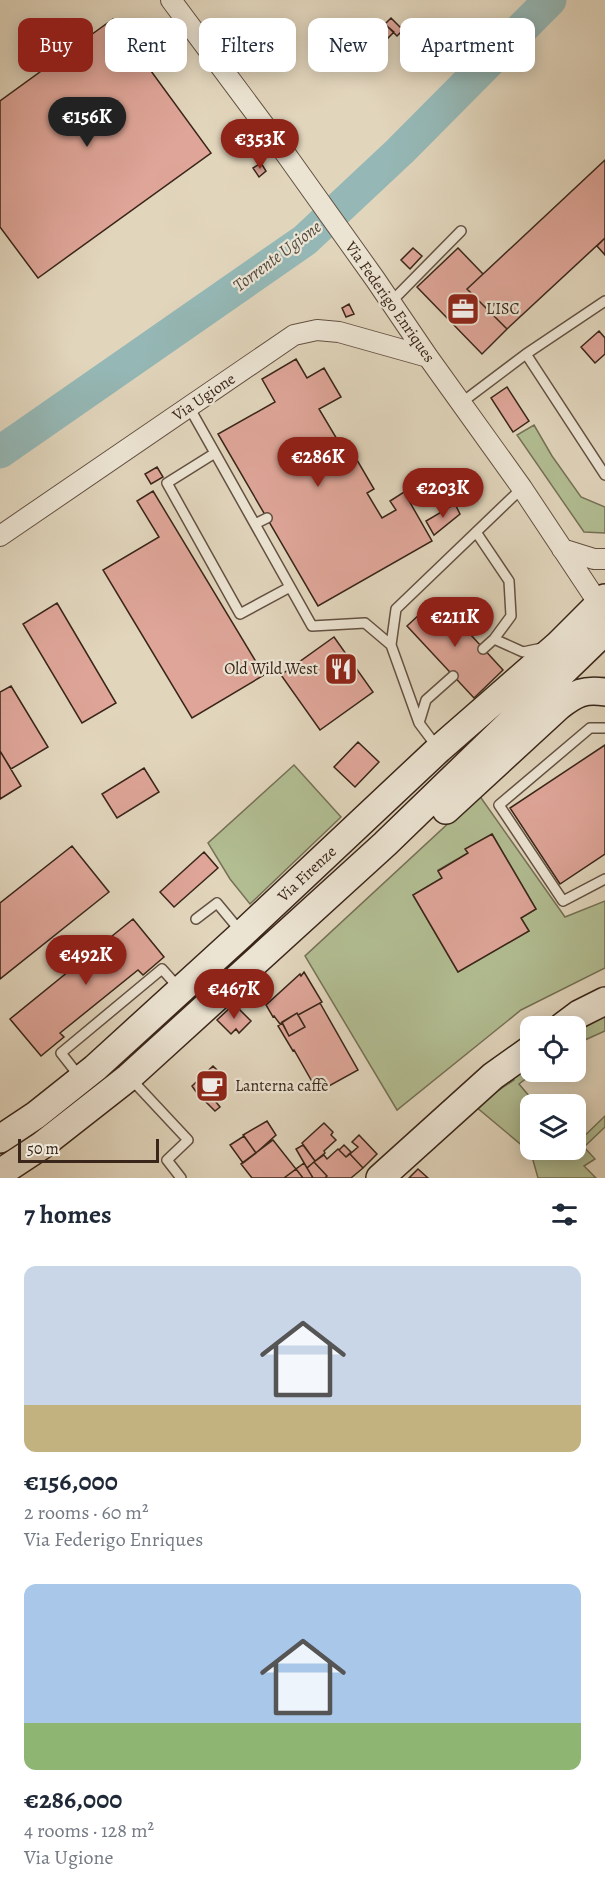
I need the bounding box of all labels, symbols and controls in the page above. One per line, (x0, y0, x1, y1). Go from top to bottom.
chip: Buy (18, 18, 93, 72)
chip: Rent (105, 18, 187, 72)
chip: Filters (199, 18, 296, 72)
chip: New (308, 18, 388, 72)
chip: Apartment (400, 18, 535, 72)
pin: €156K (45, 97, 129, 148)
text: €156K (62, 103, 112, 130)
pin: €353K (218, 119, 302, 170)
text: €353K (235, 125, 285, 152)
water label: Torrente Ugione (228, 215, 327, 297)
street label: Via Federigo Enriques (339, 236, 440, 367)
office icon: L'ISC (445, 291, 481, 327)
place label: L'ISC (486, 298, 520, 320)
street label: Via Ugione (167, 368, 240, 427)
pin: €286K (276, 437, 360, 488)
text: €286K (291, 443, 345, 470)
pin: €203K (401, 468, 485, 519)
text: €203K (417, 474, 469, 501)
pin: €211K (413, 597, 497, 648)
text: €211K (431, 603, 479, 630)
restaurant icon: Old Wild West (323, 651, 359, 687)
place label: Old Wild West (224, 658, 318, 680)
street label: Via Firenze (272, 841, 341, 908)
pin: €492K (44, 935, 128, 986)
text: €492K (60, 941, 112, 968)
pin: €467K (192, 969, 276, 1020)
text: €467K (208, 975, 260, 1002)
map controls (520, 1016, 586, 1160)
button: locate (520, 1016, 586, 1082)
cafe icon: Lanterna caffè (194, 1068, 230, 1104)
place label: Lanterna caffè (235, 1075, 328, 1097)
button: layers (520, 1094, 586, 1160)
scale bar (18, 1136, 159, 1164)
text: 50 m (27, 1138, 59, 1160)
text: 7 homes (24, 1197, 112, 1232)
icon: filters (548, 1198, 581, 1231)
icon: home (249, 1305, 357, 1413)
text: €156,000 (24, 1464, 118, 1499)
text: 2 rooms · 60 m² (24, 1499, 148, 1526)
text: Via Federigo Enriques (24, 1526, 203, 1553)
icon: home (249, 1623, 357, 1731)
text: €286,000 (24, 1782, 122, 1817)
text: 4 rooms · 128 m² (24, 1817, 154, 1844)
text: Via Ugione (24, 1844, 113, 1871)

